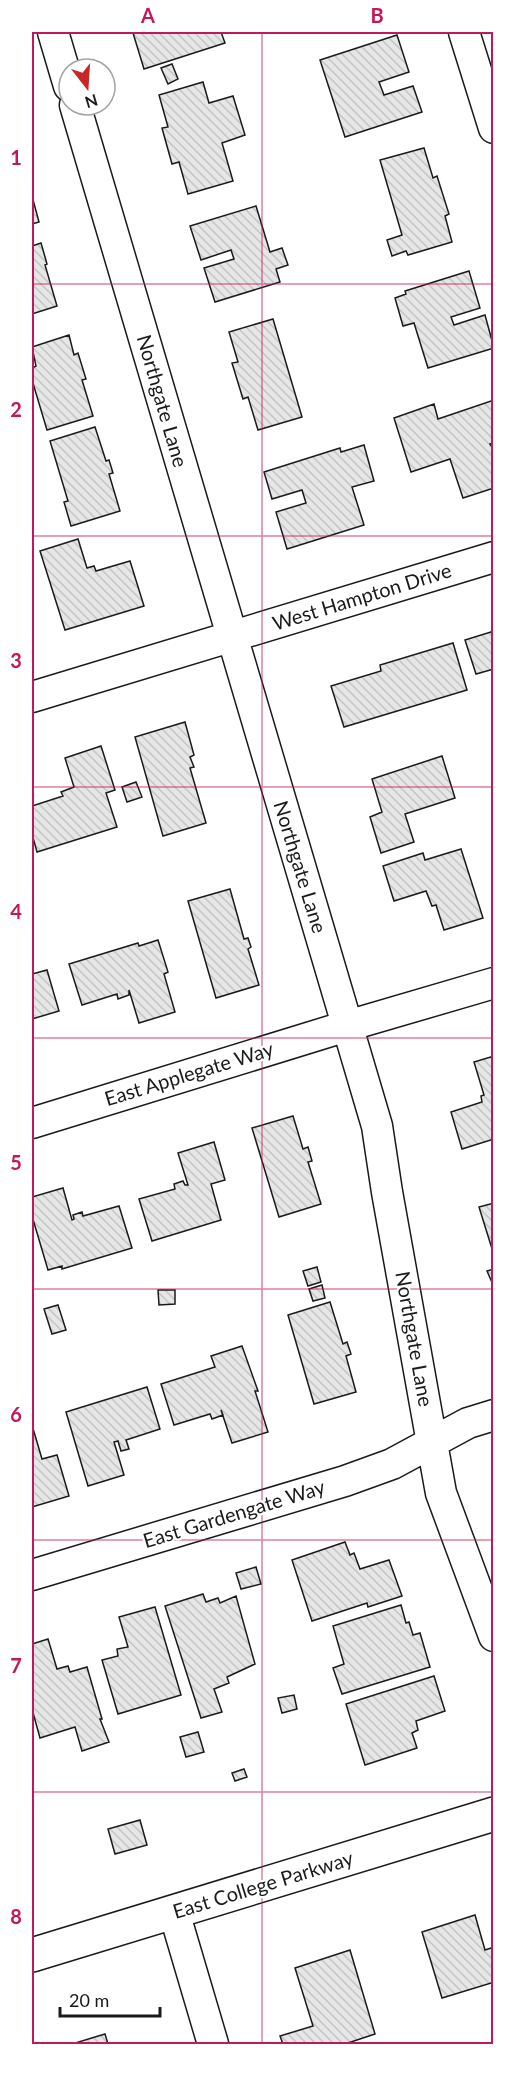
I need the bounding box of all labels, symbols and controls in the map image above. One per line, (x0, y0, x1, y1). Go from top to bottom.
text: A (140, 3, 155, 27)
text: B (370, 3, 384, 27)
north arrow (57, 57, 117, 117)
text: N (83, 91, 100, 113)
text: 1 (10, 145, 22, 169)
street label: Northgate Lane (133, 332, 193, 470)
text: 2 (10, 397, 22, 421)
street label: West Hampton Drive (269, 557, 454, 635)
text: 3 (10, 648, 22, 672)
street label: Northgate Lane (269, 798, 332, 936)
text: 4 (10, 899, 22, 923)
street label: East Applegate Way (101, 1036, 277, 1110)
text: 5 (10, 1150, 22, 1174)
street label: Northgate Lane (391, 1269, 439, 1408)
text: 6 (10, 1402, 22, 1426)
street label: East Gardengate Way (140, 1474, 328, 1552)
text: 7 (10, 1653, 22, 1677)
street label: East College Parkway (170, 1845, 356, 1923)
text: 8 (10, 1904, 22, 1928)
scale bar (60, 1980, 160, 2018)
text: 20 m (69, 1989, 109, 2011)

